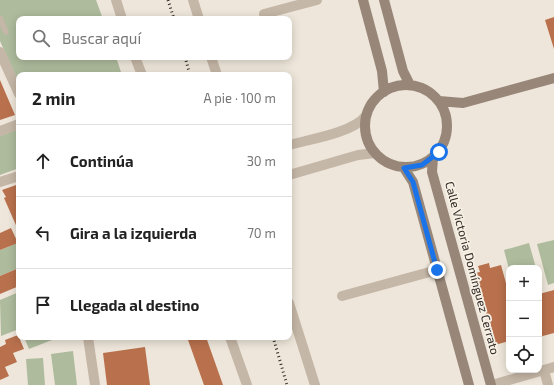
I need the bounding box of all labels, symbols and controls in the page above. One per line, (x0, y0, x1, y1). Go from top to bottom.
search box (16, 16, 292, 60)
icon: search (30, 27, 52, 49)
text: Buscar aquí (62, 29, 141, 47)
text: 2 min (32, 88, 75, 108)
text: A pie · 100 m (204, 90, 276, 106)
route start (430, 143, 448, 161)
icon: ahead (32, 150, 54, 172)
text: Continúa (70, 152, 133, 170)
text: 30 m (247, 153, 276, 169)
street label: Calle Victoria Domínguez Cerrato (443, 180, 503, 356)
icon: left (32, 222, 54, 244)
text: Gira a la izquierda (70, 224, 197, 242)
text: 70 m (247, 225, 276, 241)
route end (428, 261, 446, 279)
map controls (506, 265, 542, 373)
button: + (506, 265, 542, 301)
icon: arrive (32, 294, 54, 316)
text: Llegada al destino (70, 296, 199, 314)
button: − (506, 301, 542, 337)
button: locate (506, 337, 542, 373)

